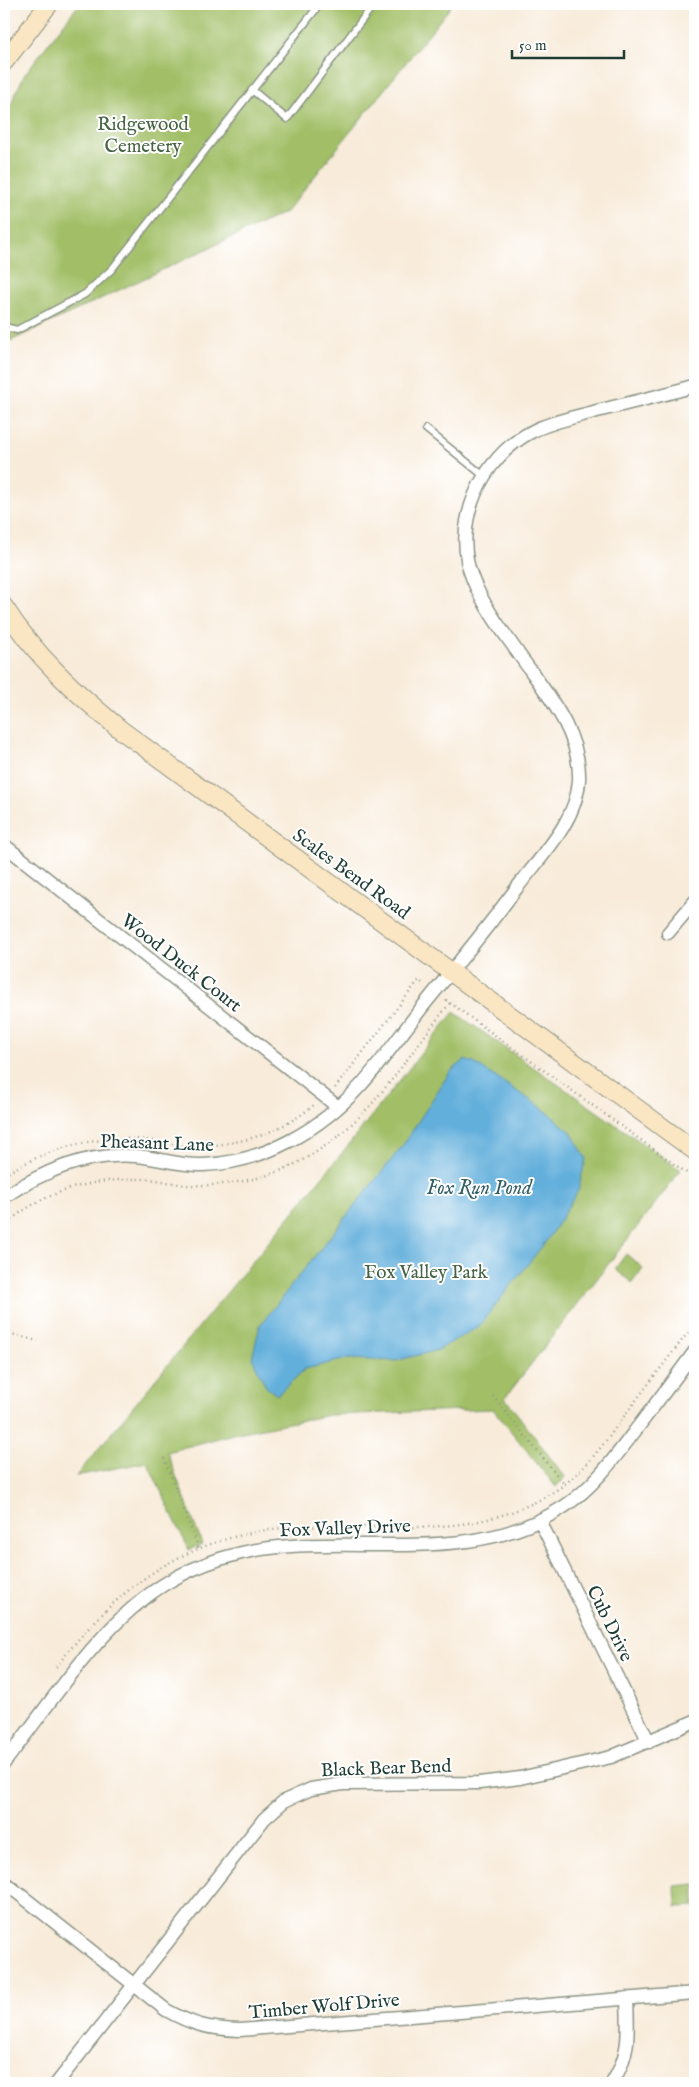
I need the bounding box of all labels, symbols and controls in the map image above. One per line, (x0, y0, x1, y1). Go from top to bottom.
scale bar (512, 28, 624, 60)
text: 50 m (519, 36, 547, 55)
park label: Ridgewood Cemetery (97, 113, 190, 159)
street label: Scales Bend Road (287, 824, 415, 926)
street label: Wood Duck Court (116, 909, 246, 1018)
street label: Pheasant Lane (99, 1130, 215, 1158)
water label: Fox Run Pond (426, 1176, 533, 1201)
park label: Fox Valley Park (364, 1261, 489, 1285)
street label: Fox Valley Drive (279, 1515, 412, 1543)
street label: Cub Drive (580, 1582, 638, 1666)
street label: Black Bear Bend (320, 1755, 453, 1783)
street label: Timber Wolf Drive (248, 1988, 401, 2026)

